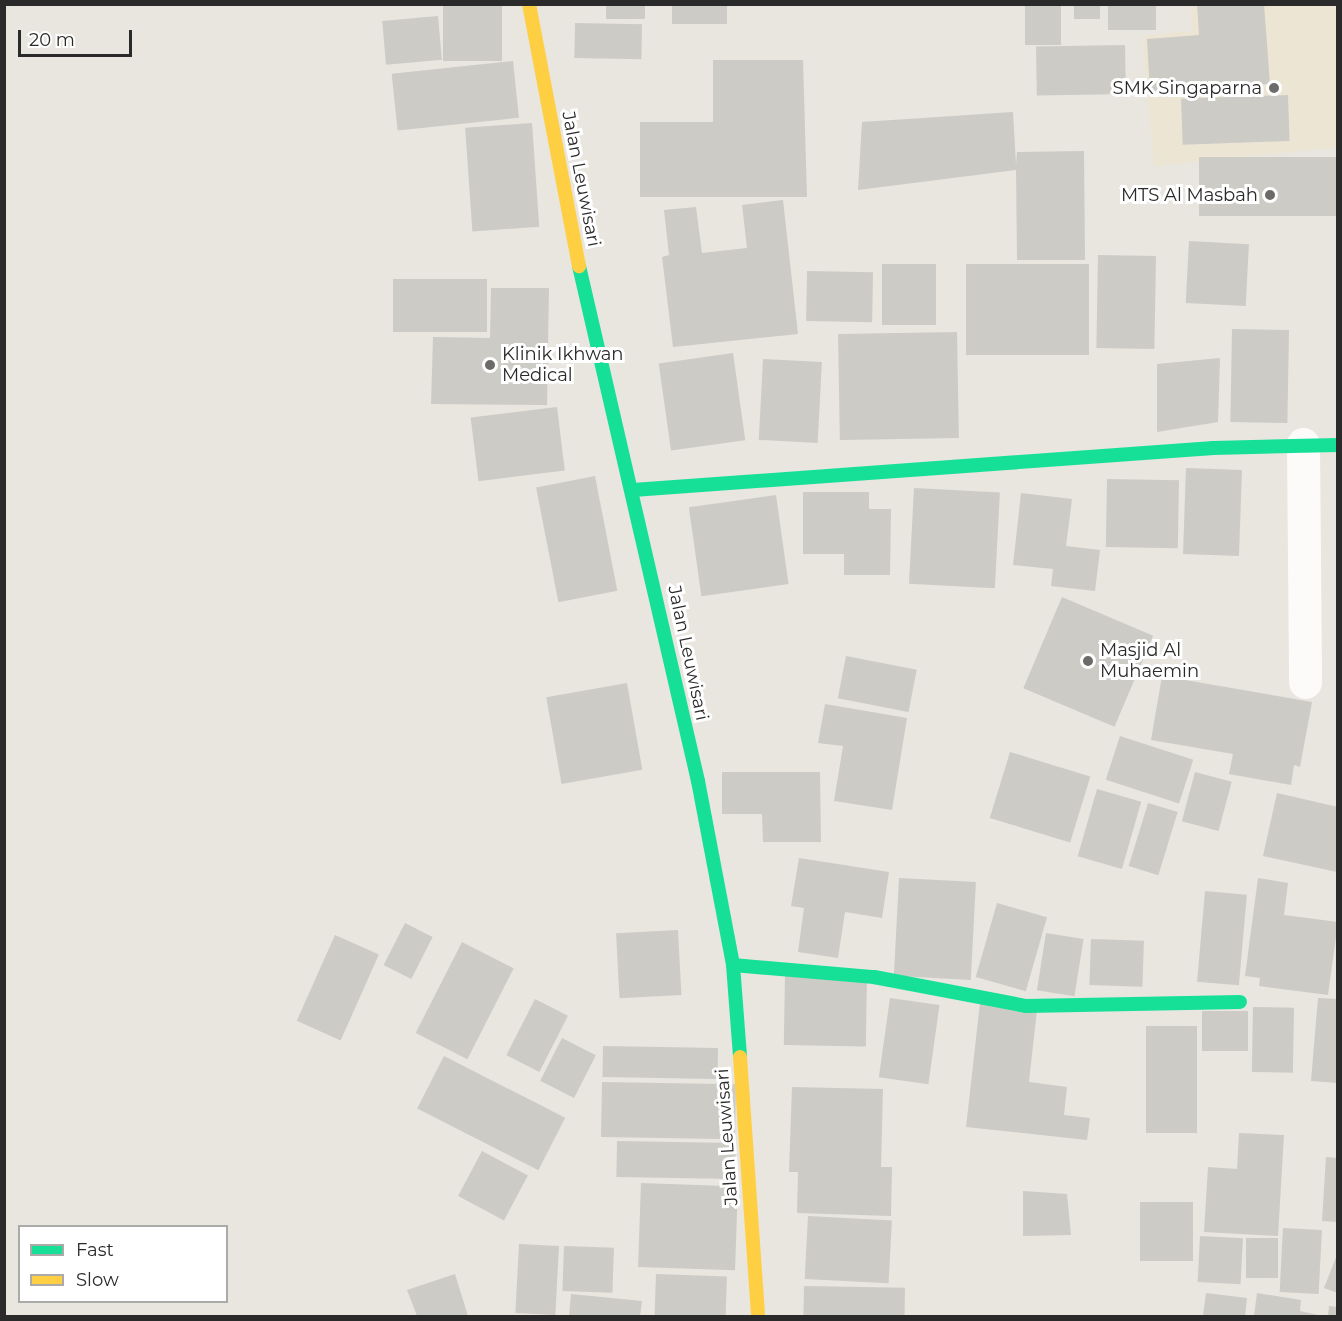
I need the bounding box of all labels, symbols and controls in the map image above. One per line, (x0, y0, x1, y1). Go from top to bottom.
scale bar (21, 18, 135, 56)
text: 20 m (29, 29, 75, 51)
place label: SMK Singaparna (1113, 77, 1262, 99)
marker: SMK Singaparna (1267, 81, 1281, 95)
street label: Jalan Leuwisari (557, 109, 605, 249)
place label: MTS Al Masbah (1121, 184, 1258, 206)
marker: MTS Al Masbah (1263, 188, 1277, 202)
place label: Klinik Ikhwan Medical (502, 344, 623, 386)
marker: Klinik Ikhwan Medical (483, 358, 497, 372)
street label: Jalan Leuwisari (663, 584, 713, 722)
place label: Masjid Al Muhaemin (1100, 640, 1199, 682)
marker: Masjid Al Muhaemin (1081, 654, 1095, 668)
street label: Jalan Leuwisari (711, 1068, 743, 1206)
legend (18, 1225, 228, 1303)
text: Fast (76, 1239, 114, 1261)
text: Slow (76, 1269, 119, 1291)

